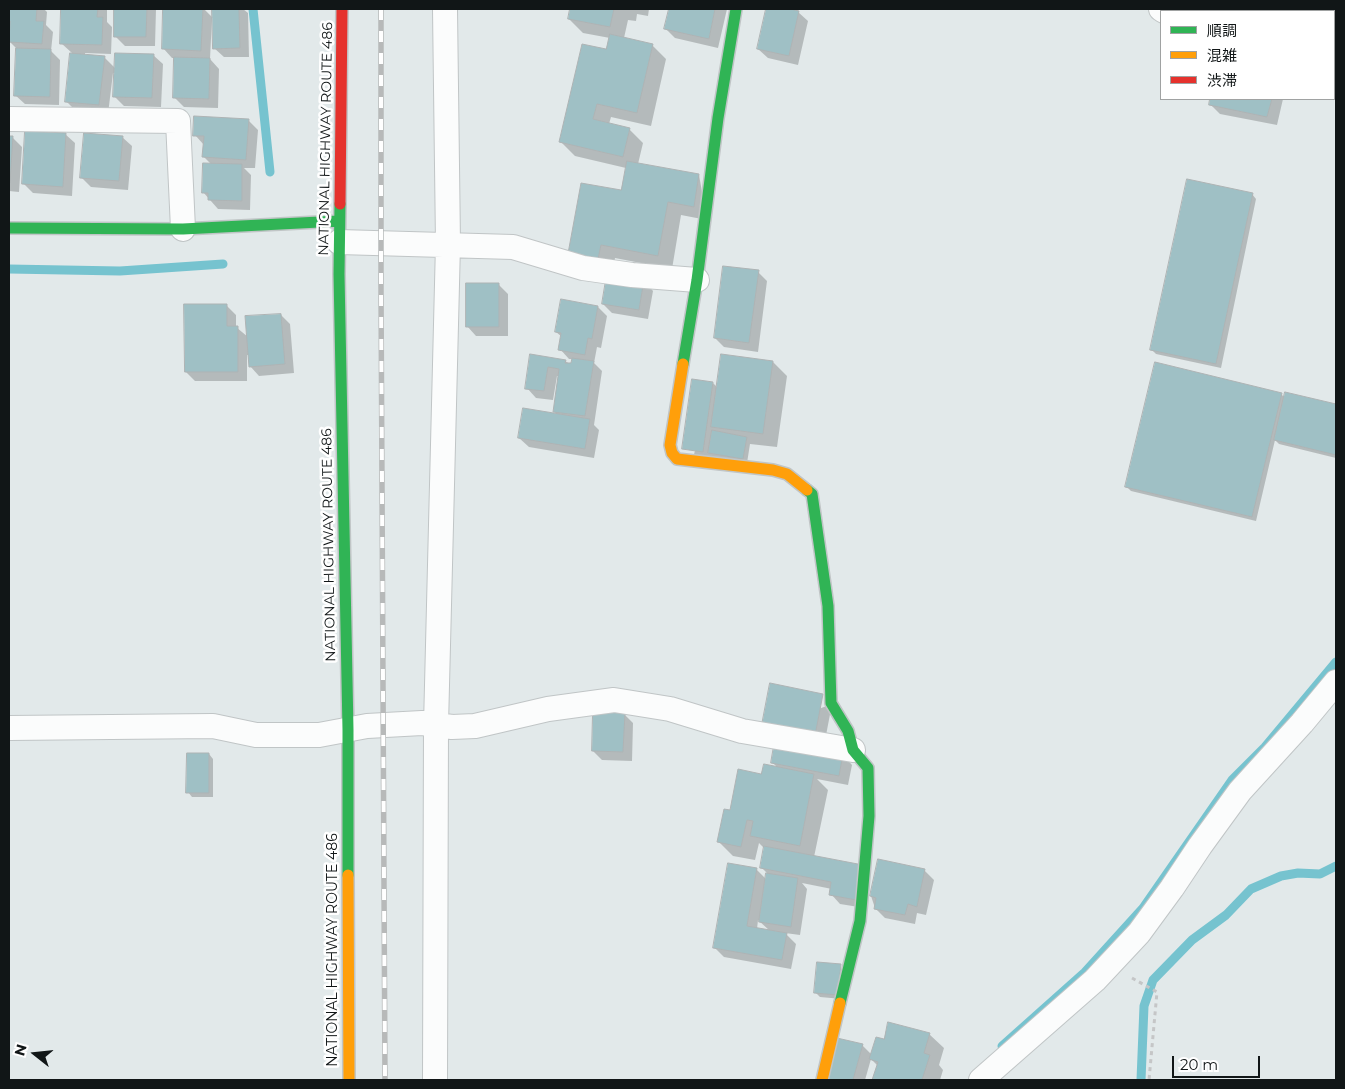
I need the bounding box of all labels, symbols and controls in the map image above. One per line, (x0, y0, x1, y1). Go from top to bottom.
legend (1160, 10, 1335, 100)
text: 順調 (1207, 21, 1237, 40)
street label: NATIONAL HIGHWAY ROUTE 486 (316, 22, 336, 256)
text: 混雑 (1207, 46, 1237, 65)
text: 渋滞 (1207, 71, 1237, 90)
street label: NATIONAL HIGHWAY ROUTE 486 (319, 428, 339, 662)
street label: NATIONAL HIGHWAY ROUTE 486 (325, 833, 341, 1067)
north arrow (10, 1029, 60, 1079)
text: N (10, 1042, 31, 1058)
scale bar (1175, 1046, 1262, 1078)
text: 20 m (1180, 1055, 1218, 1074)

